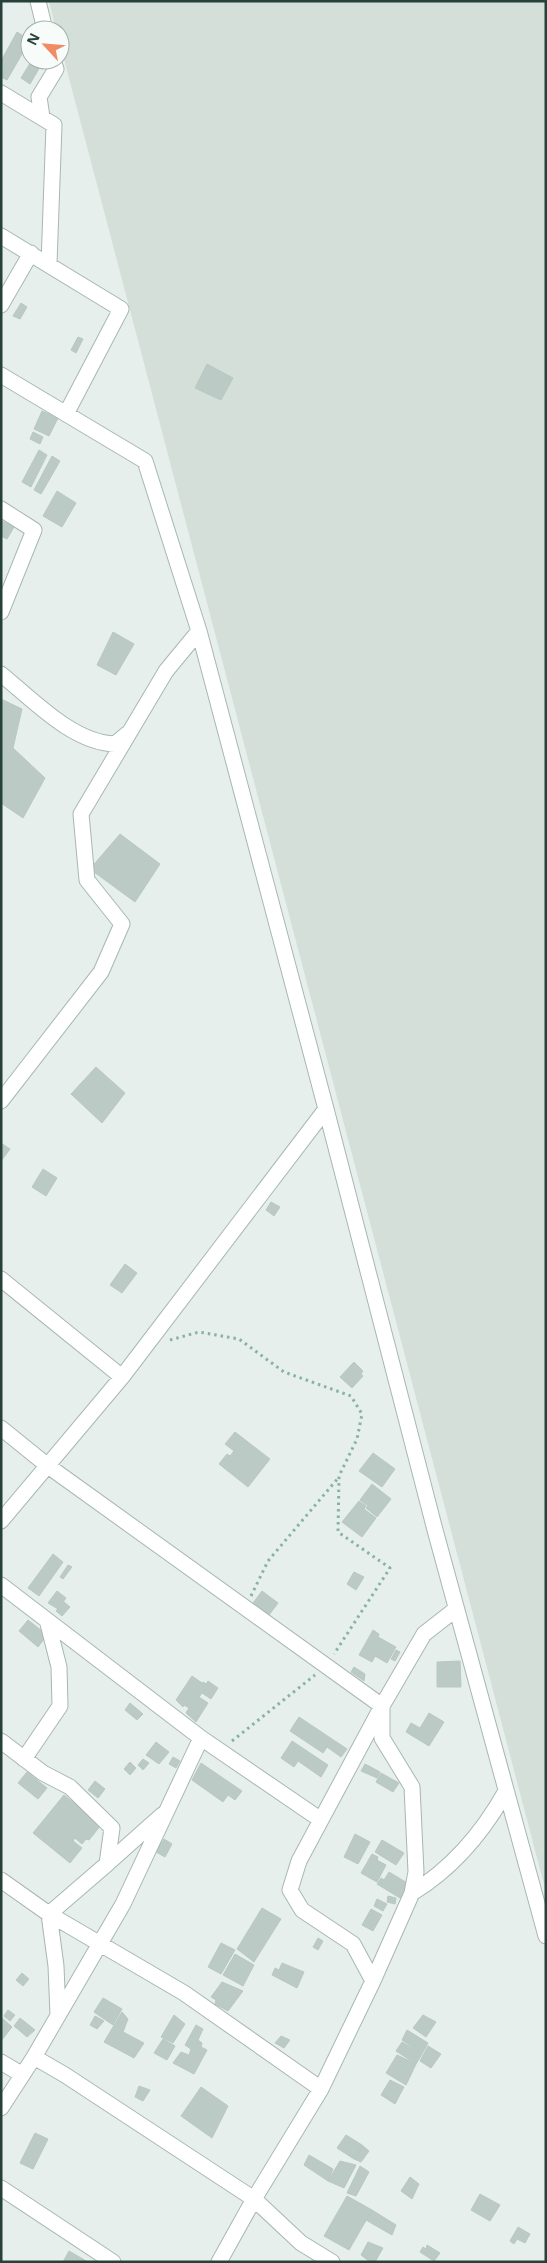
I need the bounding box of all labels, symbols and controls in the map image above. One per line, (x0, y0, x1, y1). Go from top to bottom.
north arrow (20, 20, 70, 70)
text: N (22, 30, 44, 48)

